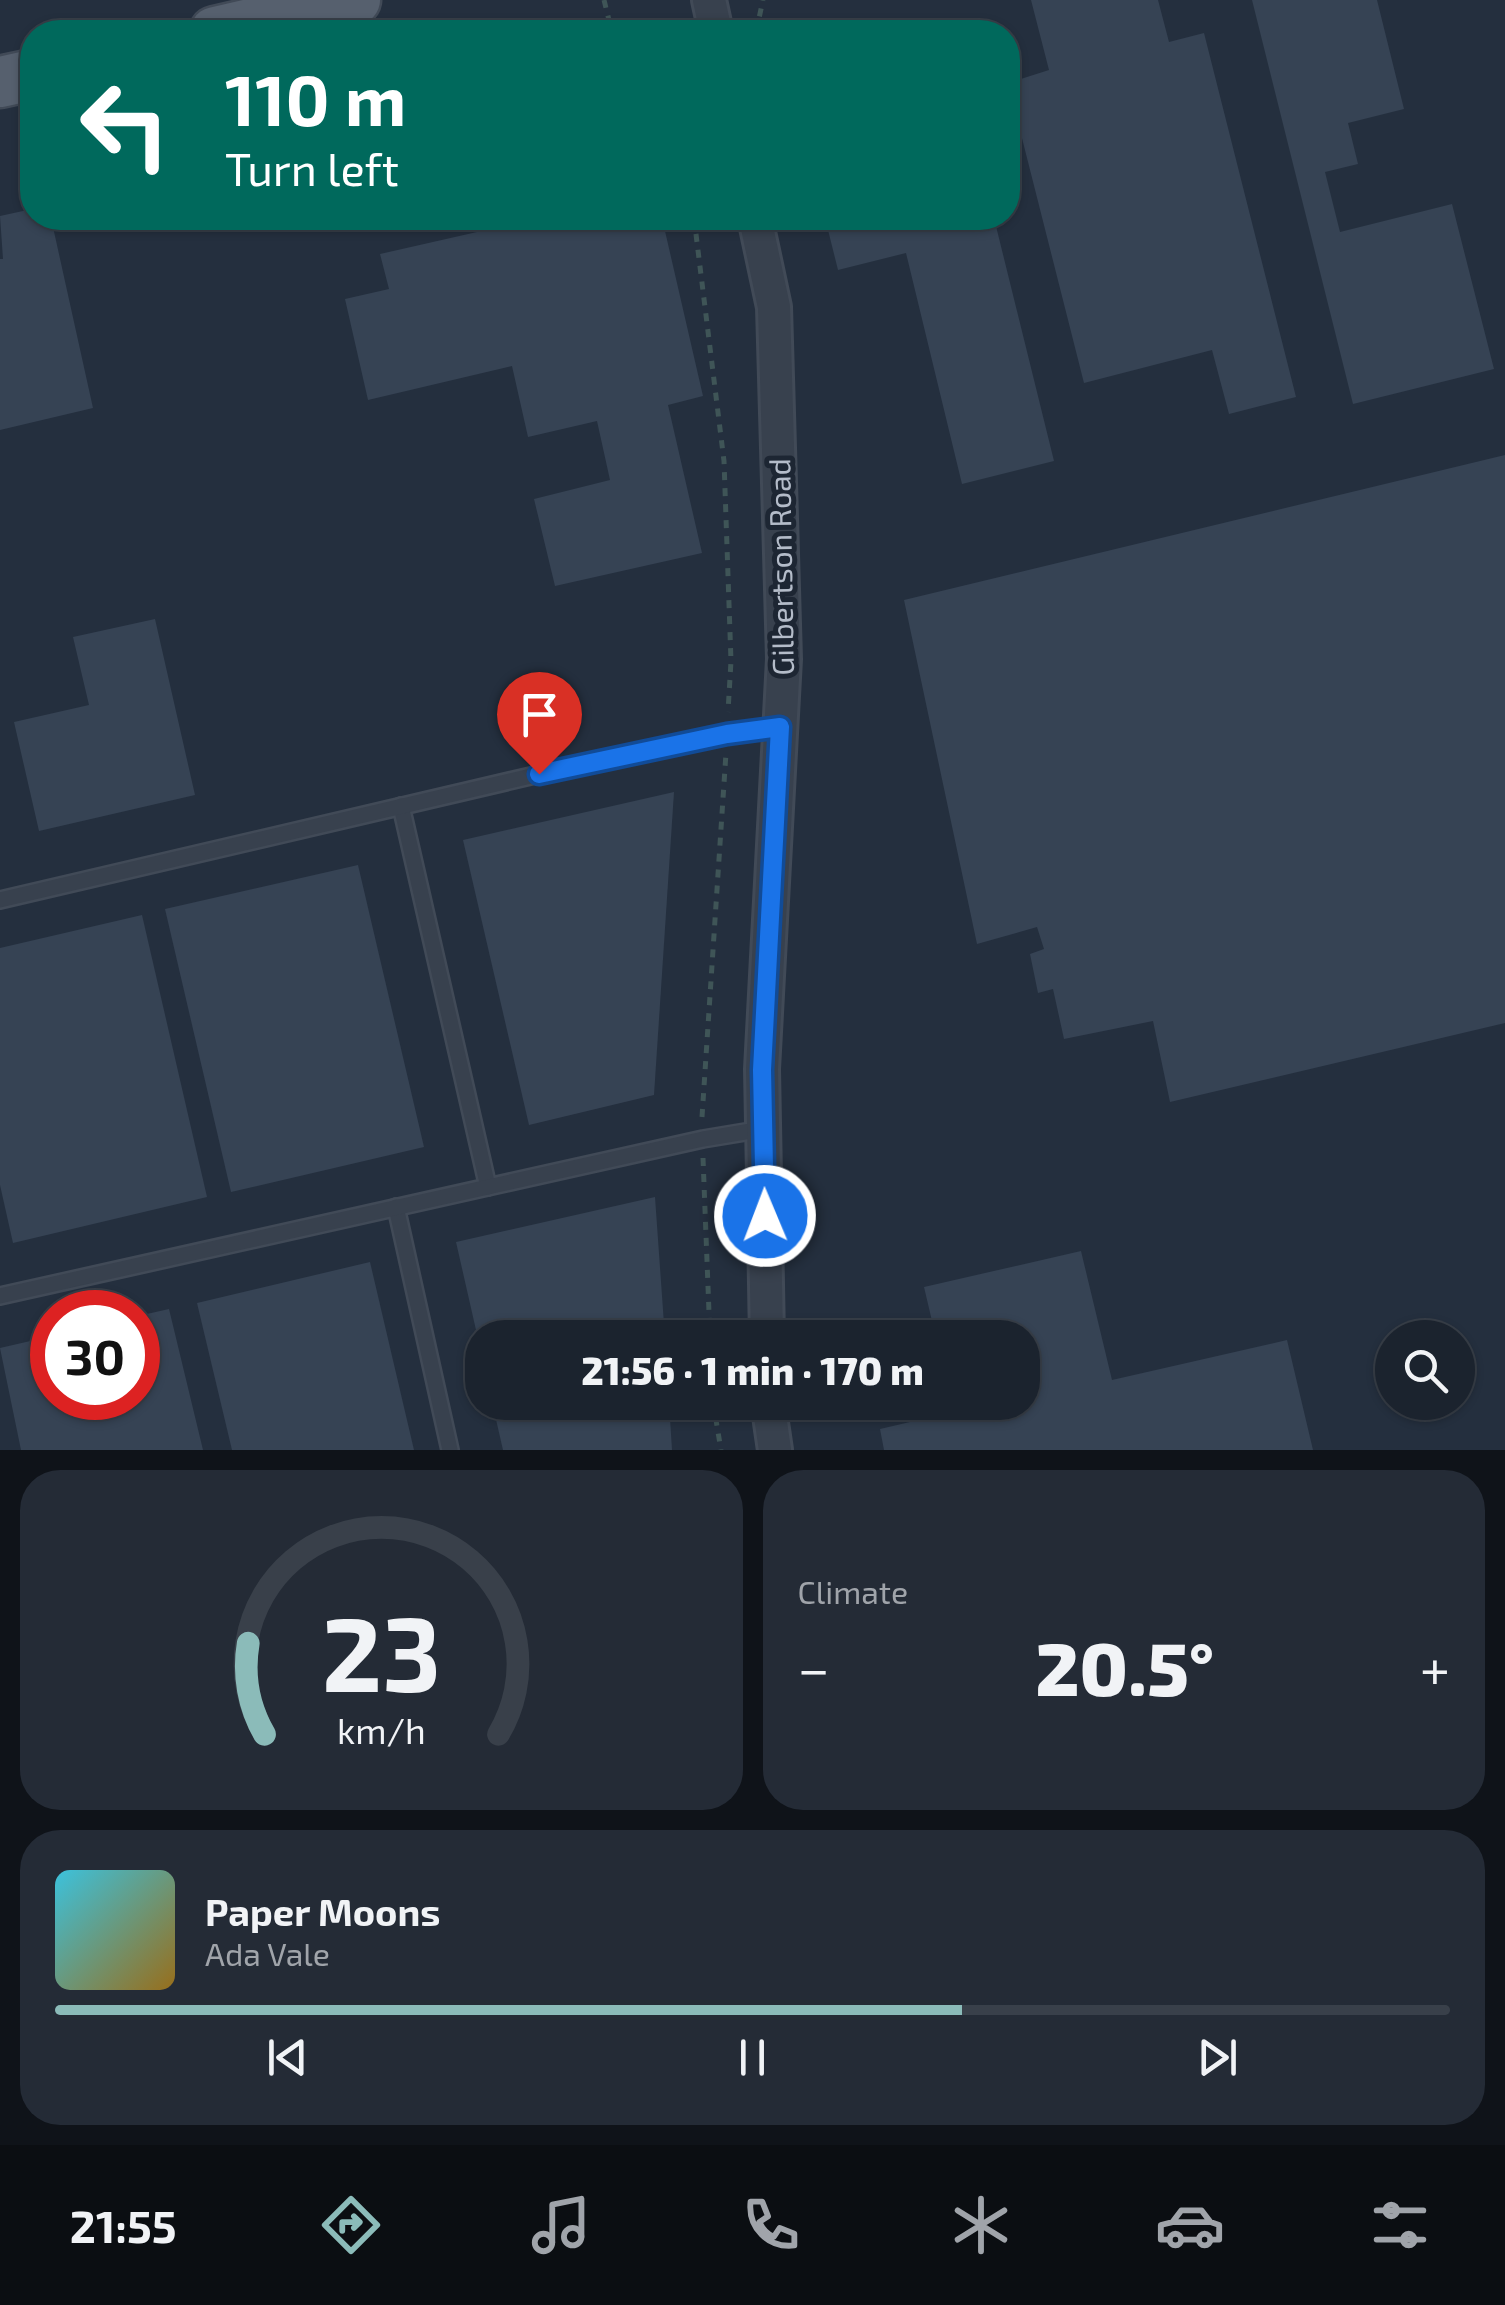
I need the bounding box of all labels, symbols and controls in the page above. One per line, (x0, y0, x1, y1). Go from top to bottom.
text: 110 m (225, 56, 406, 140)
icon: left (60, 60, 190, 190)
text: Turn left (225, 141, 399, 195)
street label: Gilbertson Road (760, 458, 800, 676)
pin (497, 672, 582, 775)
icon: arrive (512, 687, 567, 742)
position arrow (713, 1164, 817, 1268)
speed limit sign: 30 (30, 1290, 160, 1420)
map controls (1375, 1320, 1475, 1420)
button: search (1375, 1320, 1475, 1420)
text: 21:56 · 1 min · 170 m (581, 1347, 924, 1393)
text: Climate (798, 1572, 908, 1610)
text: 23 (322, 1588, 441, 1713)
text: 20.5° (1035, 1621, 1214, 1711)
text: − (798, 1634, 830, 1700)
text: + (1420, 1634, 1450, 1700)
text: km/h (337, 1708, 426, 1751)
text: Paper Moons (205, 1888, 441, 1934)
text: Ada Vale (205, 1934, 330, 1972)
icon: previous (260, 2030, 315, 2085)
icon: pause (725, 2030, 780, 2085)
icon: next (1190, 2030, 1245, 2085)
icon: directions (316, 2190, 386, 2260)
icon: music (526, 2190, 596, 2260)
icon: phone (736, 2190, 806, 2260)
icon: climate (946, 2190, 1016, 2260)
icon: car (1155, 2190, 1225, 2260)
icon: filters (1365, 2190, 1435, 2260)
text: 21:55 (70, 2198, 177, 2252)

